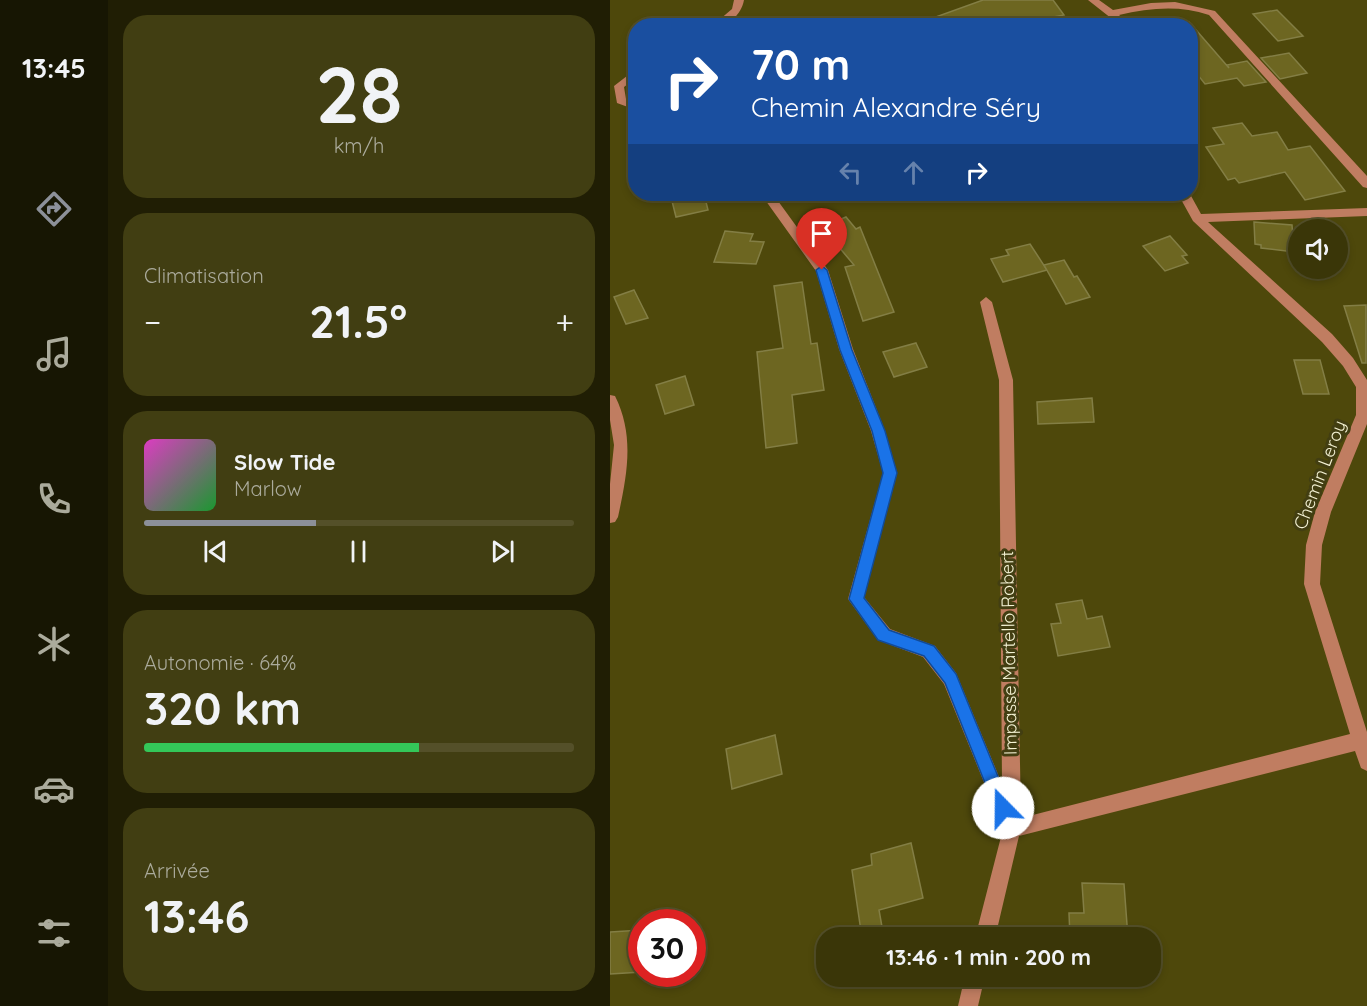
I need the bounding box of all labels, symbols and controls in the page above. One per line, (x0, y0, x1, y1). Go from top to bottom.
text: 70 m (751, 38, 850, 91)
icon: right (652, 42, 730, 120)
text: 28 (315, 45, 403, 143)
text: 13:45 (22, 51, 86, 85)
text: Chemin Alexandre Séry (751, 90, 1041, 124)
text: km/h (334, 133, 384, 158)
icon: left (834, 156, 867, 189)
icon: ahead (897, 156, 930, 189)
icon: right (960, 156, 993, 189)
icon: directions (33, 188, 75, 230)
pin (796, 208, 847, 270)
icon: arrive (805, 217, 838, 250)
map controls (1288, 219, 1348, 279)
button: sound (1288, 219, 1348, 279)
text: Climatisation (144, 263, 264, 288)
text: 21.5° (309, 293, 407, 349)
text: − (144, 301, 161, 342)
text: + (555, 301, 574, 342)
icon: music (33, 333, 75, 375)
street label: Chemin Leroy (1288, 417, 1351, 533)
text: Slow Tide (234, 448, 335, 476)
text: Marlow (234, 476, 302, 501)
icon: phone (33, 478, 75, 520)
icon: previous (199, 535, 232, 568)
icon: pause (342, 535, 375, 568)
icon: next (486, 535, 519, 568)
street label: Impasse Martello Robert (995, 551, 1022, 755)
icon: climate (33, 623, 75, 665)
text: Autonomie · 64% (144, 650, 296, 675)
text: 320 km (144, 680, 301, 736)
icon: car (33, 768, 75, 810)
position arrow (971, 776, 1035, 840)
text: Arrivée (144, 858, 210, 883)
text: 13:46 (144, 888, 249, 944)
speed limit sign: 30 (628, 909, 706, 987)
icon: filters (33, 912, 75, 954)
text: 13:46 · 1 min · 200 m (886, 943, 1091, 971)

